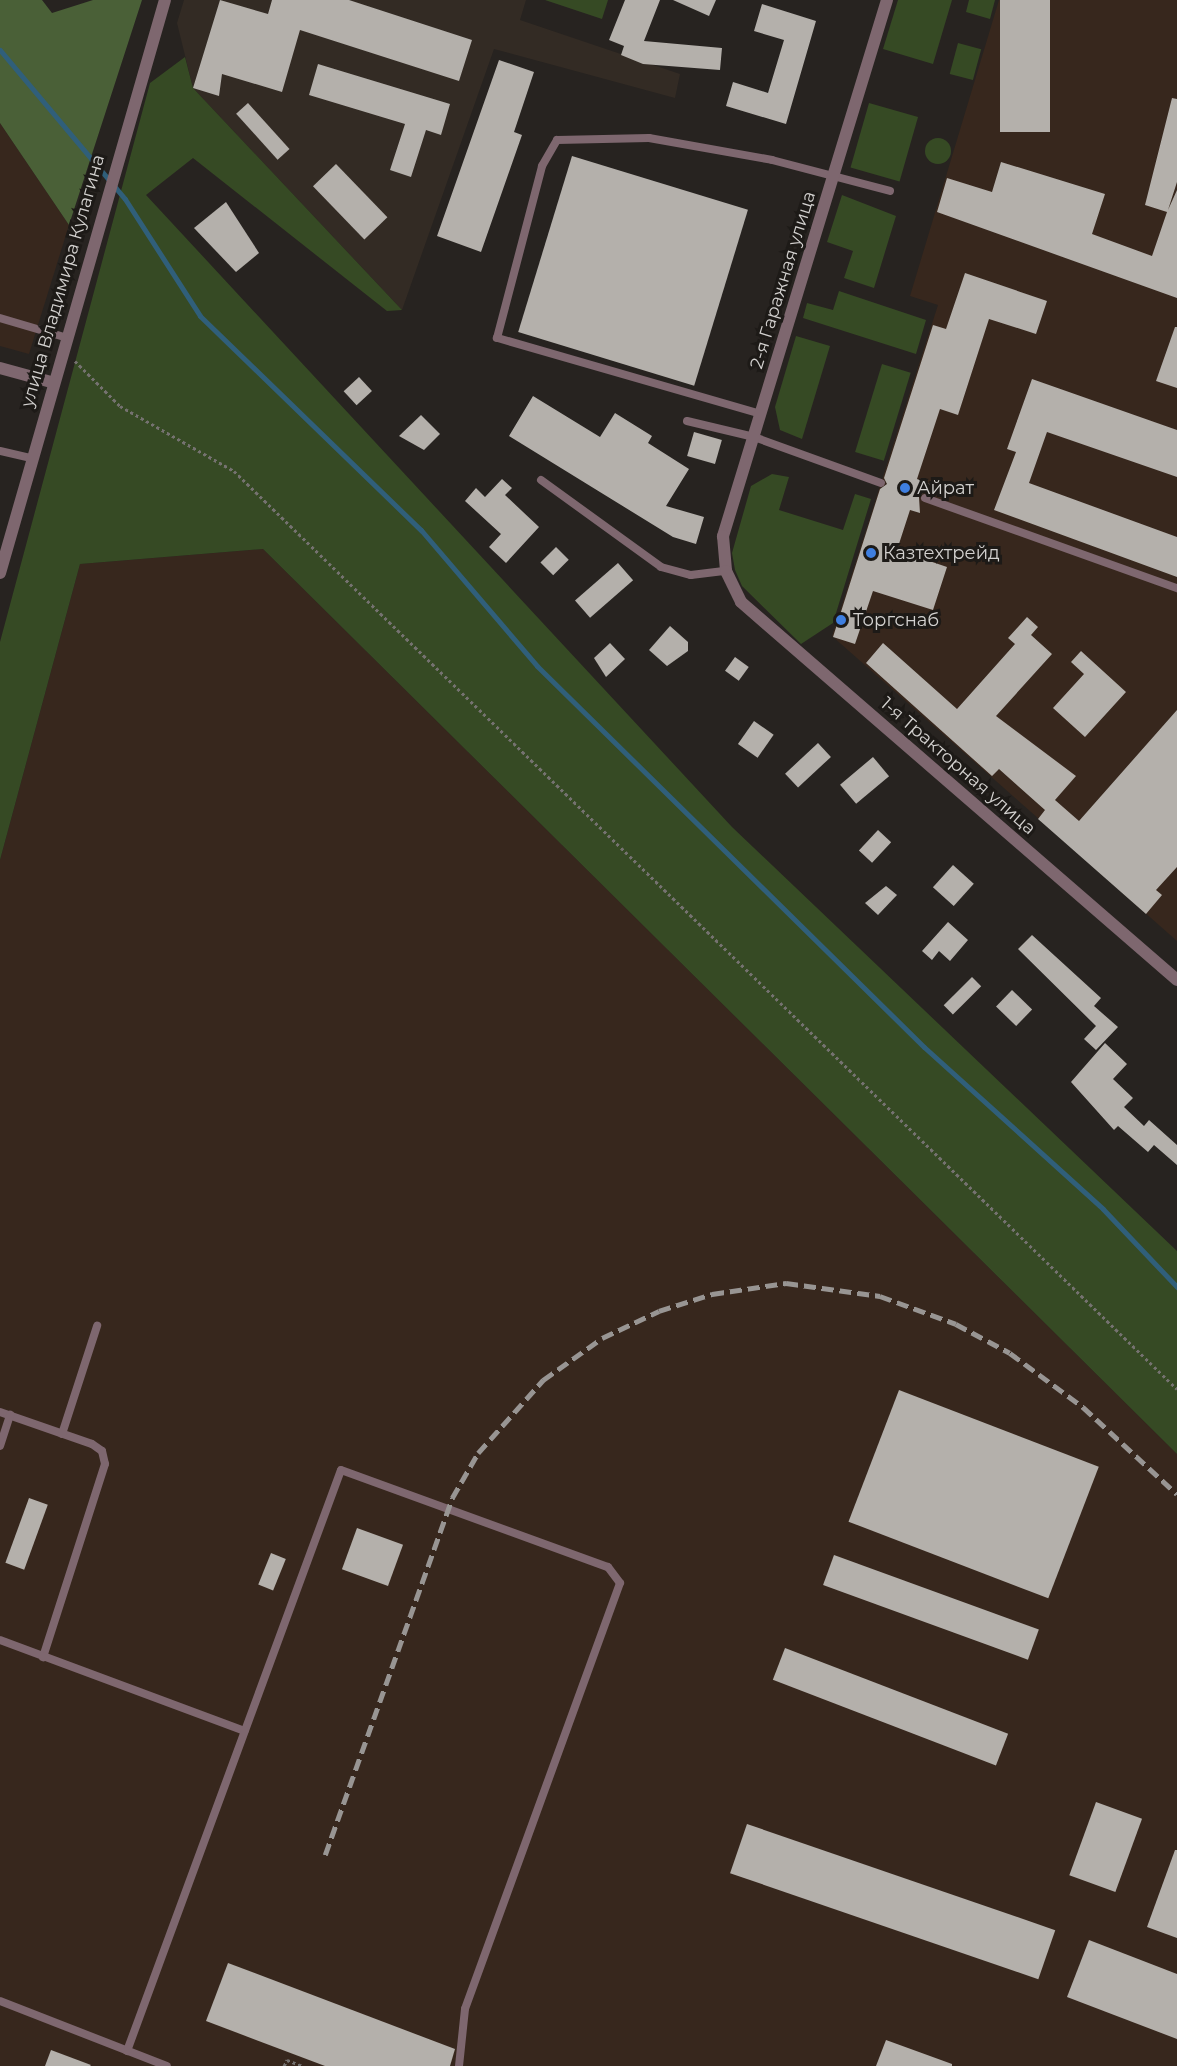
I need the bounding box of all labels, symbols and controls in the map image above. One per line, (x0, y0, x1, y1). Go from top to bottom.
street label: улица Владимира Кулагина (17, 152, 109, 410)
street label: 2-я Гаражная улица (746, 189, 820, 371)
place label: Айрат (917, 477, 974, 499)
marker: Айрат (898, 481, 912, 495)
place label: Казтехтрейд (883, 542, 1000, 564)
marker: Казтехтрейд (864, 546, 878, 560)
place label: Торгснаб (853, 609, 939, 631)
marker: Торгснаб (834, 613, 848, 627)
street label: 1-я Тракторная улица (876, 693, 1040, 839)

